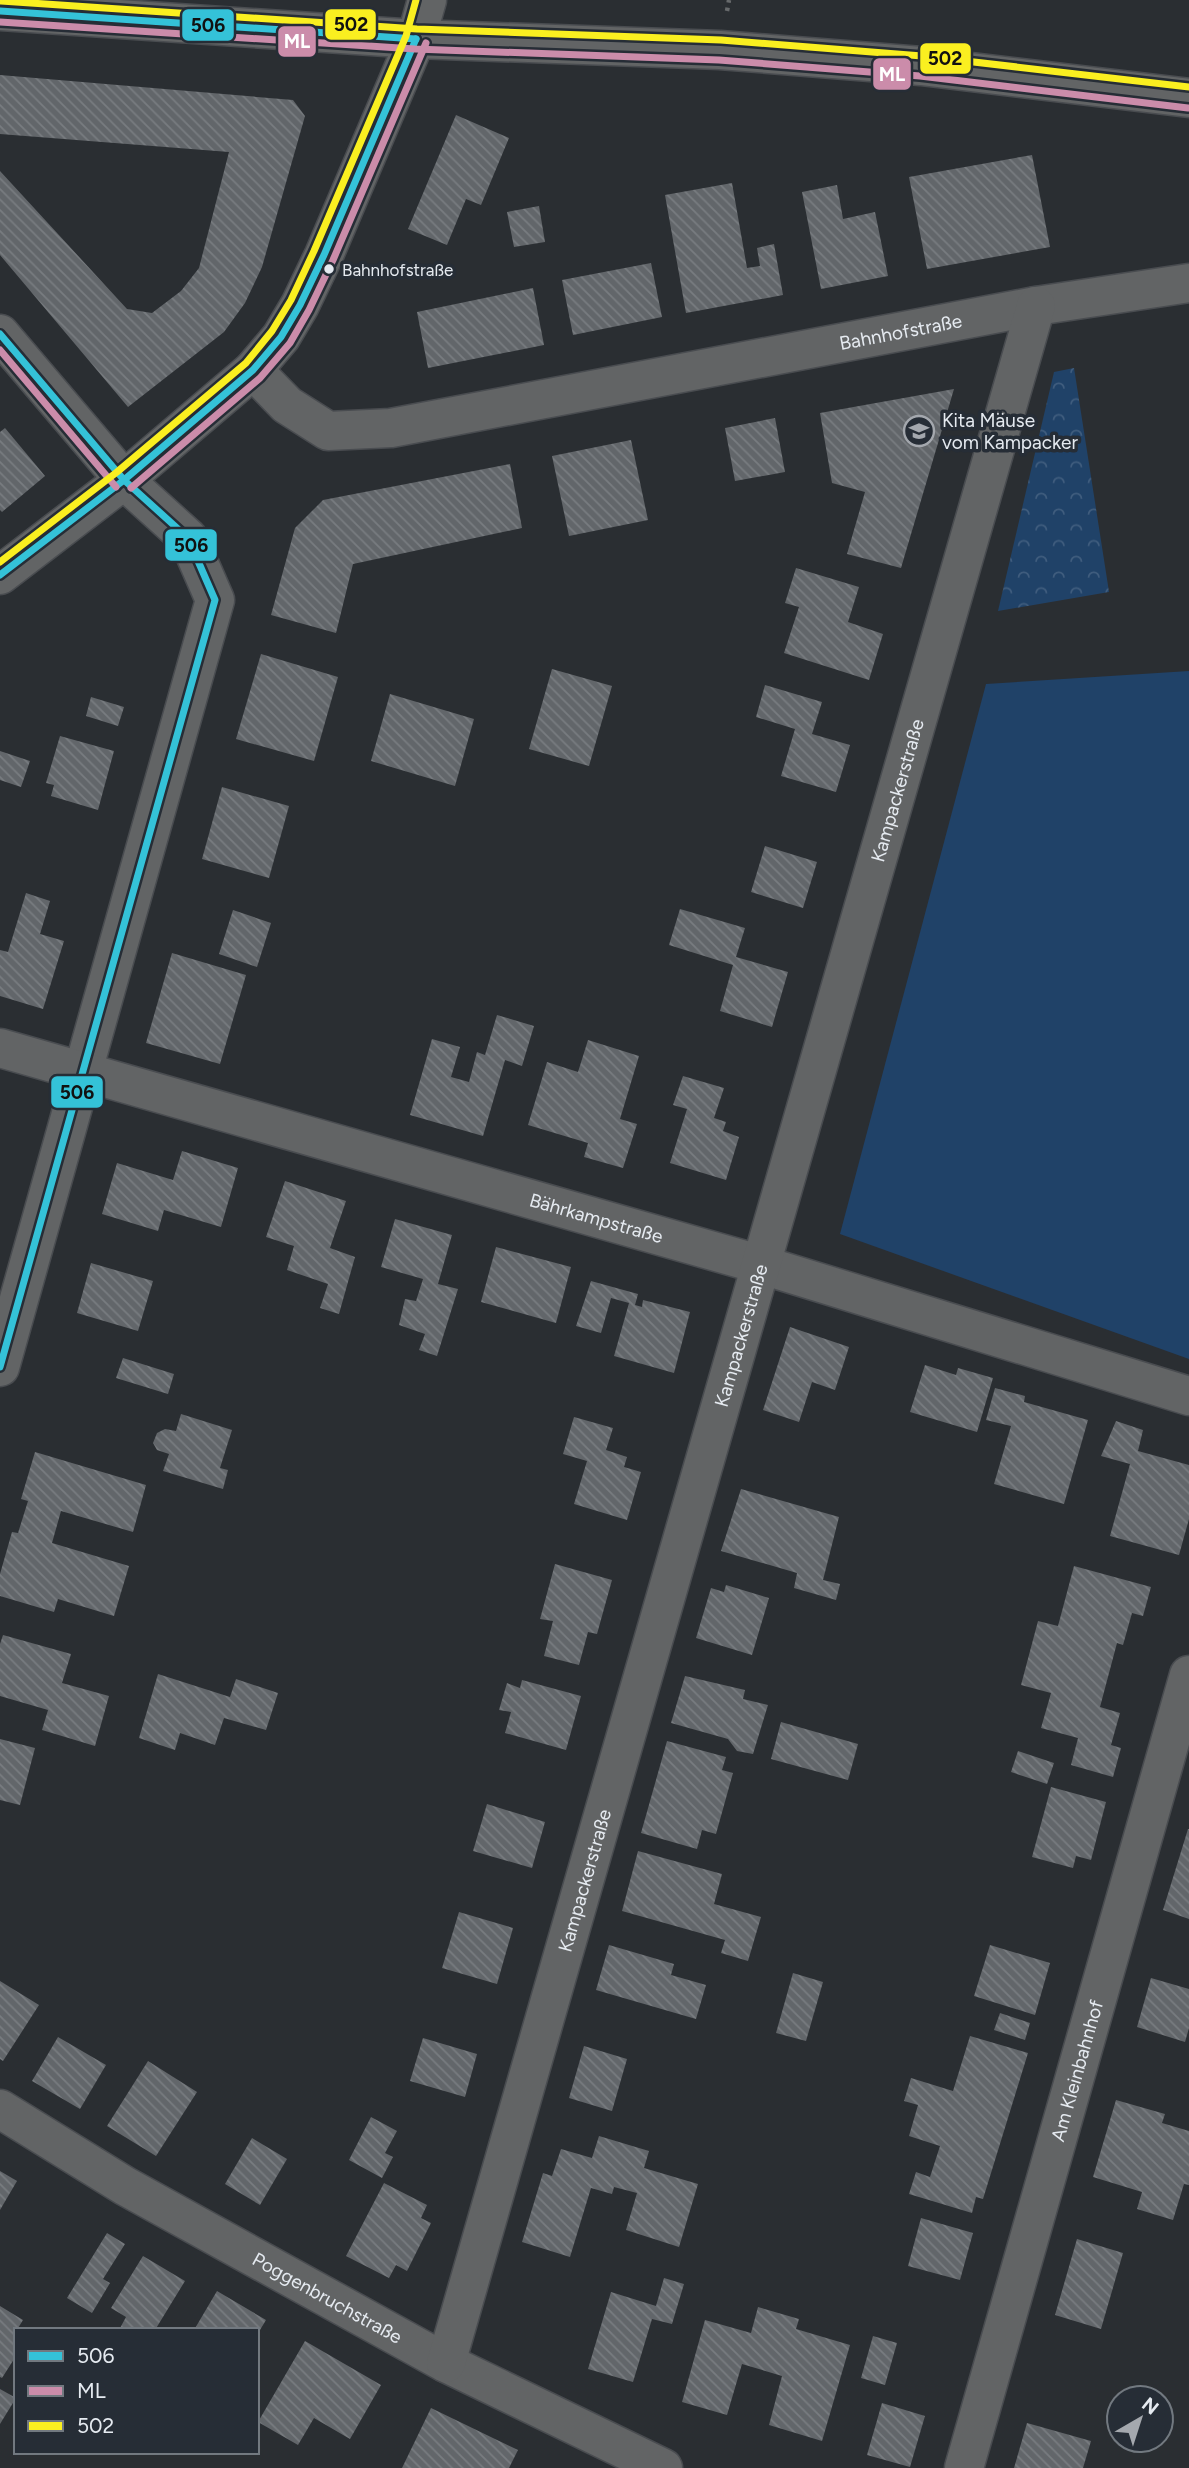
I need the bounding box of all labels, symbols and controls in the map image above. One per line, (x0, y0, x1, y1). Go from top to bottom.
line badge: 506 (181, 8, 235, 42)
line badge: 502 (324, 8, 377, 41)
text: 502 (334, 13, 368, 36)
text: 506 (191, 14, 225, 37)
line badge: ML (277, 25, 317, 58)
text: ML (284, 30, 310, 53)
line badge: 502 (919, 42, 972, 75)
text: 502 (928, 47, 962, 70)
line badge: ML (872, 57, 912, 91)
text: ML (879, 63, 905, 86)
place label: Bahnhofstraße (342, 260, 453, 280)
marker: Bahnhofstraße (322, 262, 336, 276)
street label: Bahnhofstraße (837, 309, 964, 355)
place label: Kita Mäuse vom Kampacker (942, 409, 1078, 454)
school or university icon: Kita Mäuse vom Kampacker (902, 414, 936, 448)
line badge: 506 (164, 528, 218, 562)
text: 506 (174, 534, 208, 557)
street label: Kampackerstraße (866, 716, 929, 865)
line badge: 506 (50, 1075, 104, 1109)
text: 506 (60, 1081, 94, 1104)
street label: Bährkampstraße (527, 1188, 666, 1248)
street label: Kampackerstraße (710, 1261, 773, 1410)
street label: Kampackerstraße (553, 1806, 616, 1955)
street label: Am Kleinbahnhof (1046, 1998, 1108, 2144)
street label: Poggenbruchstraße (248, 2248, 406, 2349)
legend (14, 2328, 259, 2454)
text: 506 (77, 2343, 115, 2368)
text: ML (77, 2378, 106, 2403)
north arrow (1105, 2384, 1175, 2454)
text: N (1137, 2393, 1163, 2420)
text: 502 (77, 2413, 114, 2438)

